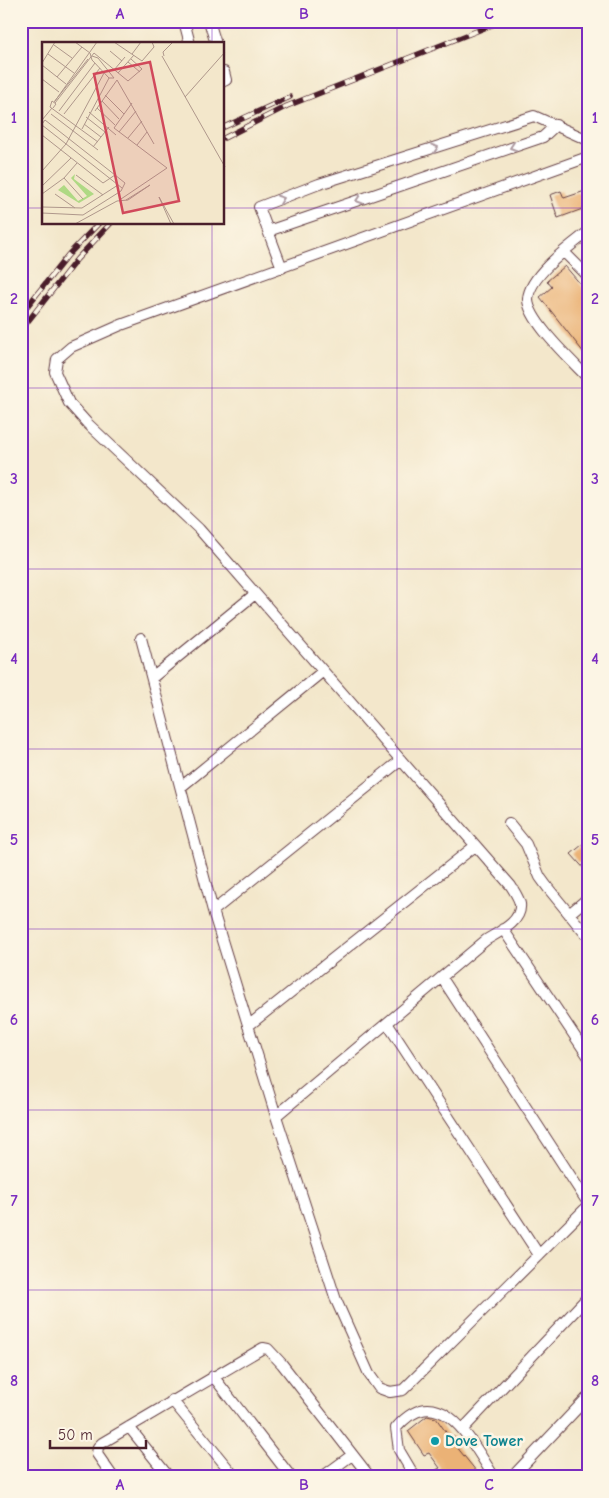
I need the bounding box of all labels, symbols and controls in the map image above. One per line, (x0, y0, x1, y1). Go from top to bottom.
text: A (116, 5, 125, 23)
text: B (299, 5, 309, 23)
text: C (484, 5, 494, 23)
inset map (42, 42, 225, 225)
text: 1 (11, 109, 17, 127)
text: 1 (592, 109, 598, 127)
one-way arrow (509, 141, 518, 151)
one-way arrow (430, 143, 438, 153)
one-way arrow (356, 194, 364, 204)
one-way arrow (276, 195, 284, 205)
text: 2 (10, 290, 18, 308)
text: 2 (591, 290, 599, 308)
text: 3 (10, 470, 18, 488)
text: 3 (591, 470, 599, 488)
text: 4 (10, 650, 18, 668)
text: 4 (591, 650, 599, 668)
text: 5 (10, 831, 18, 849)
text: 5 (591, 831, 599, 849)
text: 6 (10, 1011, 18, 1029)
text: 6 (591, 1011, 599, 1029)
text: 7 (10, 1192, 18, 1210)
text: 7 (591, 1192, 599, 1210)
text: 8 (10, 1372, 18, 1390)
text: 8 (591, 1372, 599, 1390)
scale bar (50, 1418, 146, 1450)
text: 50 m (58, 1426, 93, 1444)
place label: Dove Tower (445, 1432, 523, 1450)
marker: Dove Tower (429, 1435, 441, 1447)
text: A (116, 1476, 125, 1494)
text: B (299, 1476, 309, 1494)
text: C (484, 1476, 494, 1494)

